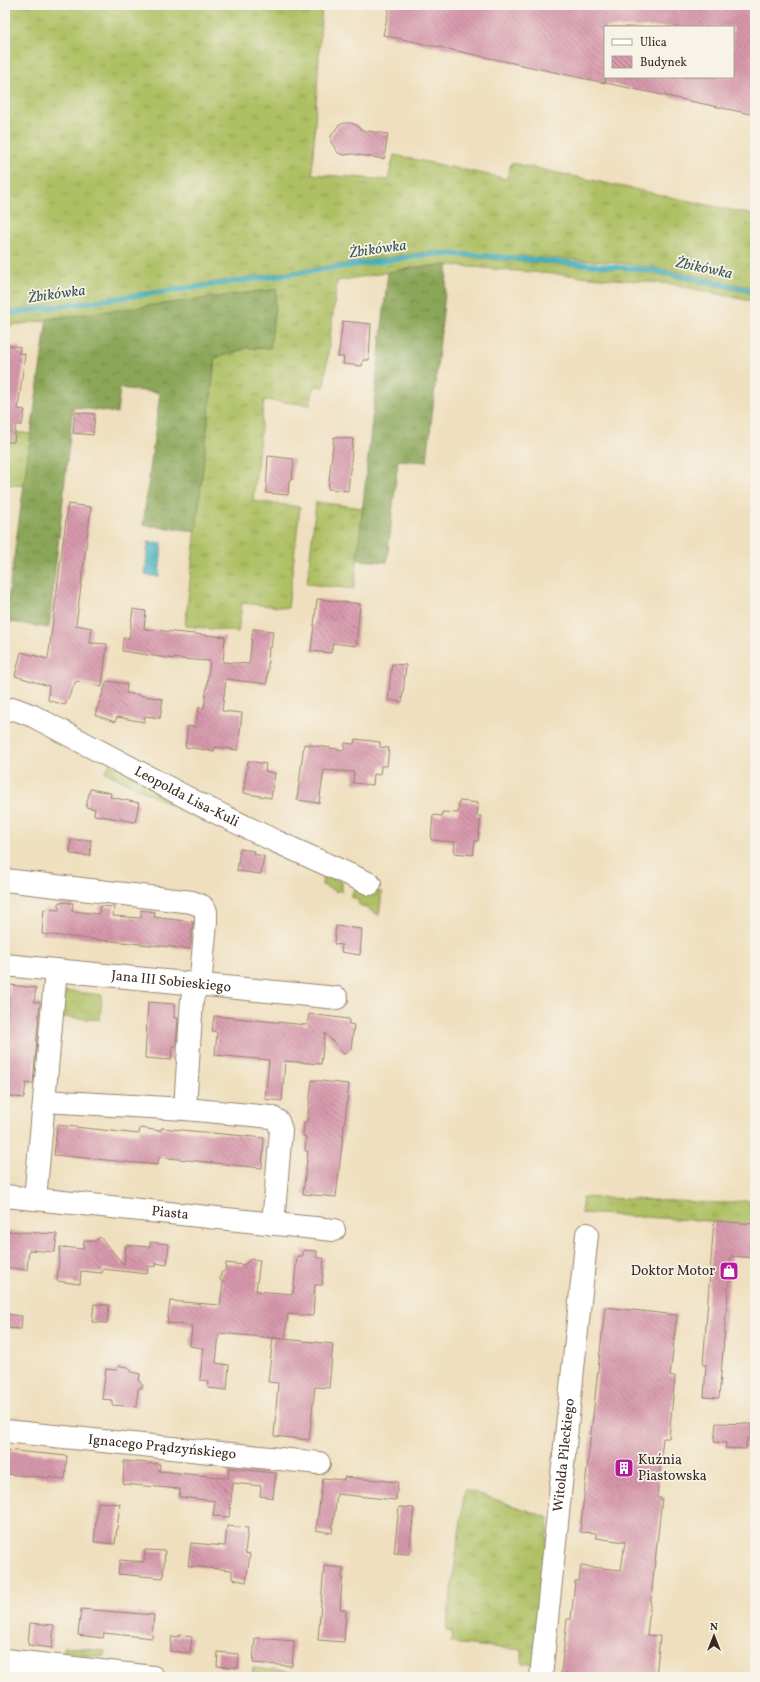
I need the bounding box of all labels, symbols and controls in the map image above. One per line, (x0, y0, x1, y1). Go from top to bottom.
legend (604, 26, 734, 78)
text: Ulica (640, 35, 667, 51)
text: Budynek (640, 55, 687, 71)
water label: Żbikówka (347, 236, 408, 265)
water label: Żbikówka (673, 253, 734, 285)
water label: Żbikówka (26, 281, 87, 310)
street label: Leopolda Lisa-Kuli (131, 762, 242, 832)
street label: Jana III Sobieskiego (110, 966, 232, 997)
street label: Piasta (151, 1202, 190, 1224)
shop icon: Doktor Motor (718, 1260, 740, 1282)
place label: Doktor Motor (631, 1262, 715, 1281)
street label: Witolda Pileckiego (549, 1397, 579, 1513)
street label: Ignacego Prądzyńskiego (87, 1430, 237, 1464)
place label: Kuźnia Piastowska (638, 1451, 707, 1486)
building icon: Kuźnia Piastowska (613, 1457, 635, 1479)
north arrow (694, 1616, 734, 1656)
text: N (710, 1620, 718, 1635)

